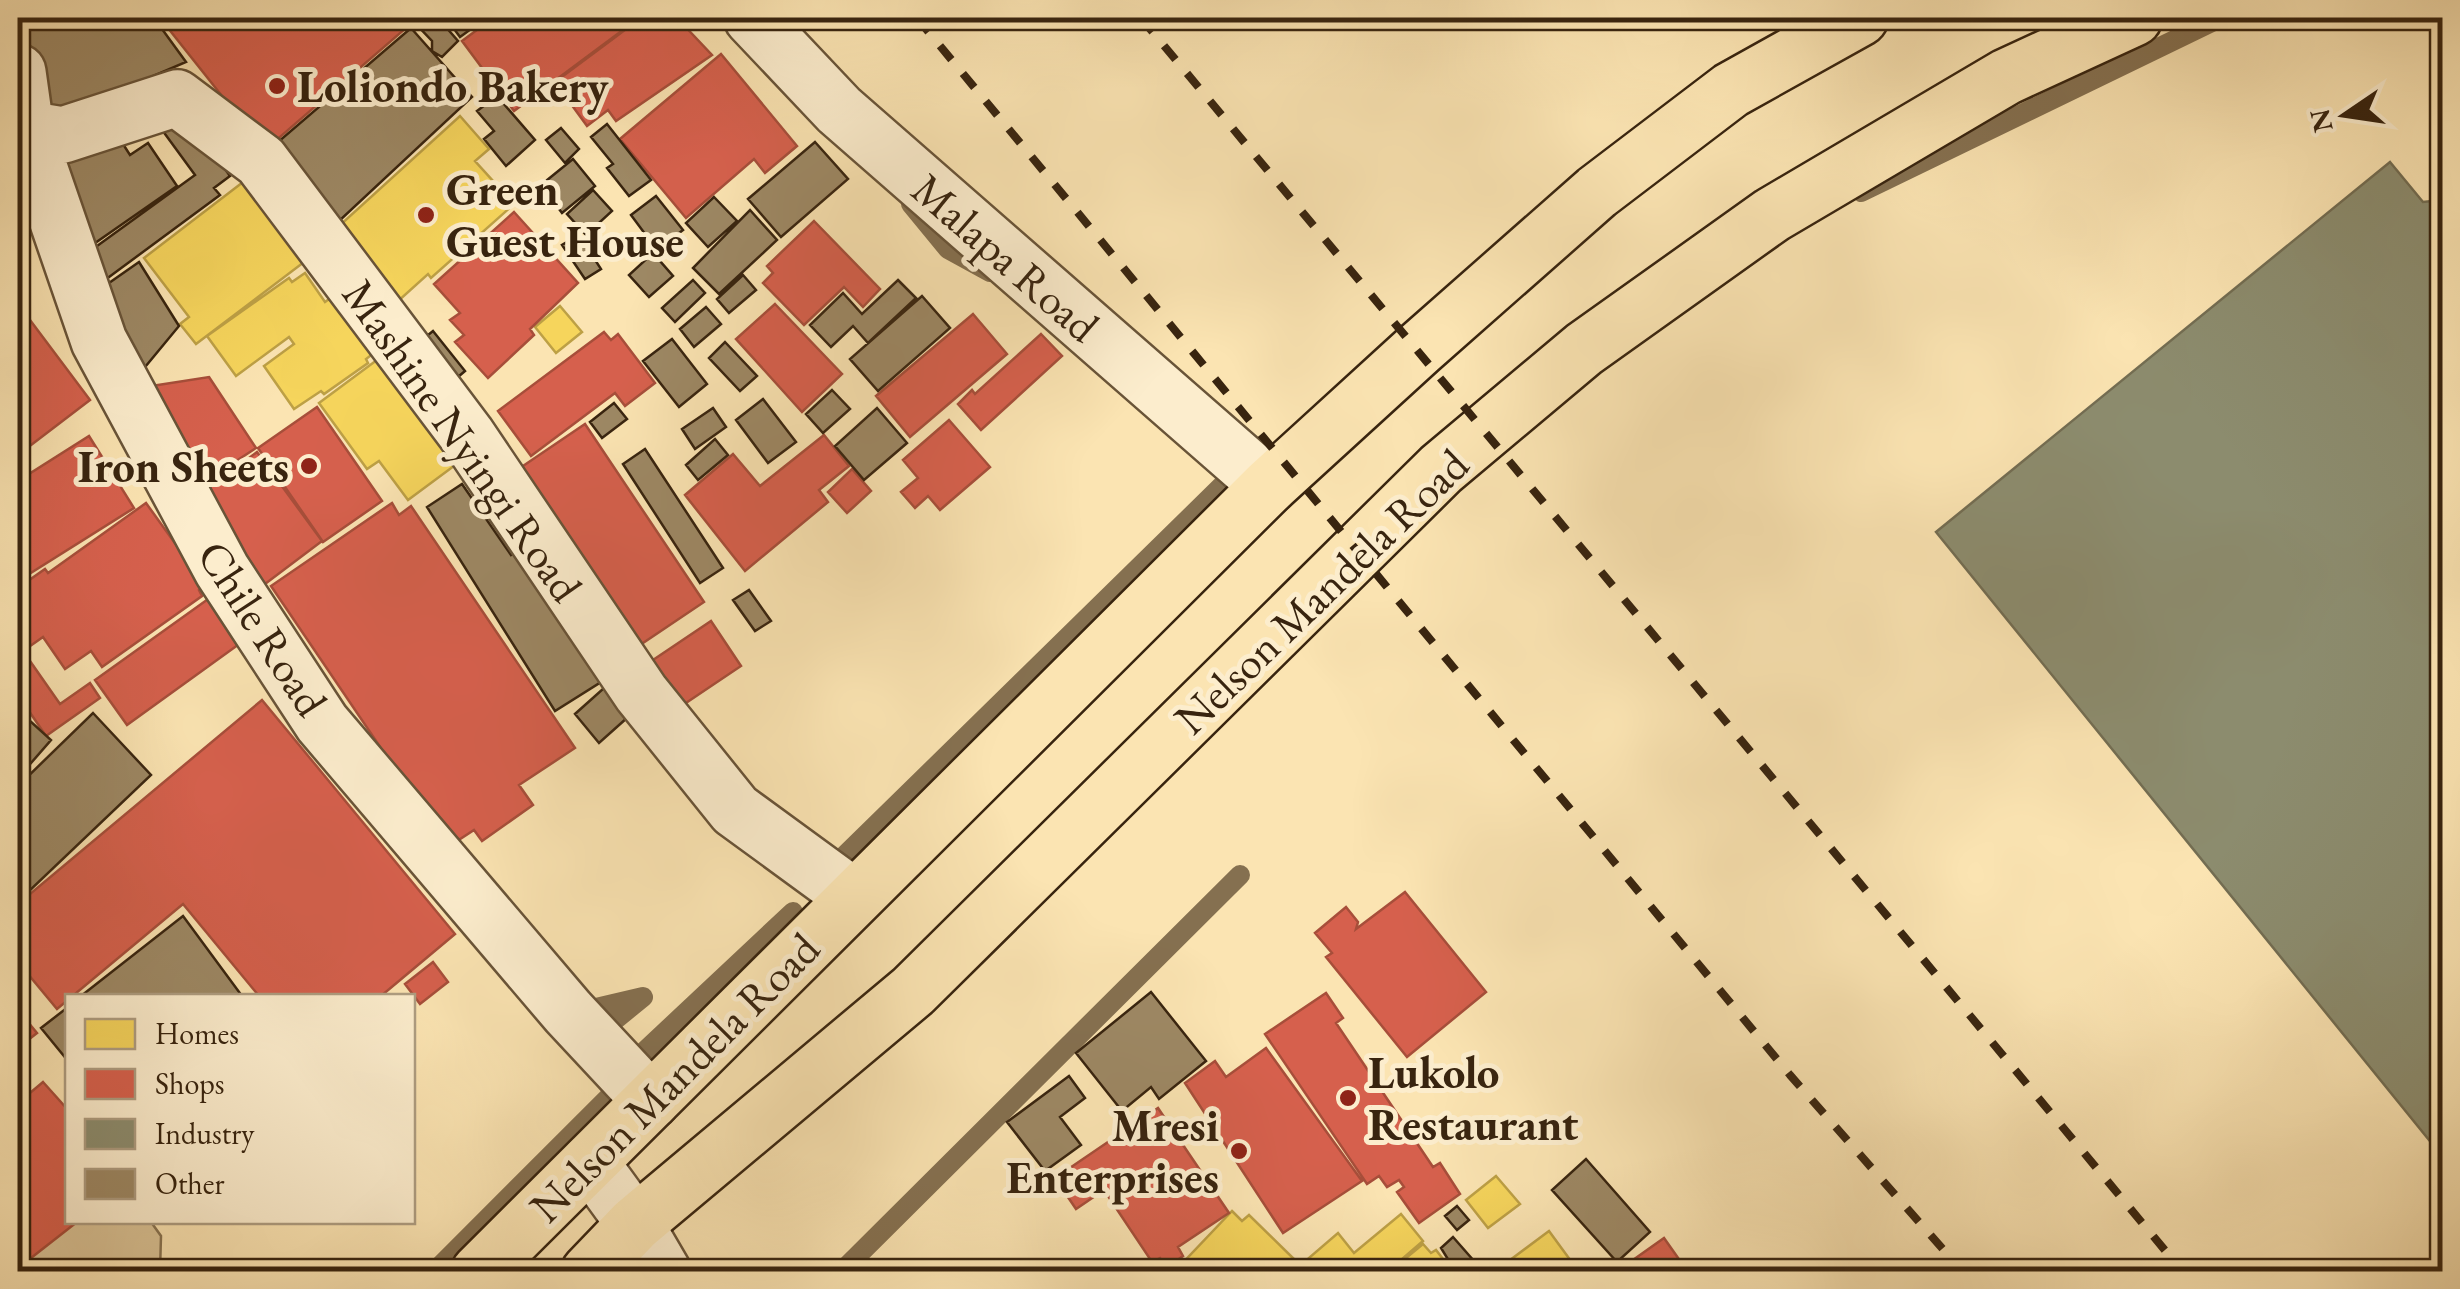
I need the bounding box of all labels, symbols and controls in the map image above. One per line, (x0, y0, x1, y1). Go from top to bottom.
place label: Loliondo Bakery (297, 57, 609, 115)
north arrow (2295, 65, 2395, 165)
marker: Loliondo Bakery (266, 75, 288, 97)
text: N (2300, 105, 2341, 136)
place label: Green Guest House (446, 160, 684, 270)
street label: Malapa Road (900, 160, 1112, 354)
marker: Green Guest House (415, 204, 437, 226)
street label: Mashine Nyingi Road (330, 267, 596, 613)
street label: Nelson Mandela Road (1162, 436, 1481, 746)
place label: Iron Sheets (78, 437, 289, 495)
marker: Iron Sheets (298, 455, 320, 477)
street label: Chile Road (185, 529, 341, 727)
street label: Nelson Mandela Road (517, 919, 832, 1234)
legend (65, 994, 415, 1224)
text: Homes (155, 1014, 239, 1053)
place label: Lukolo Restaurant (1368, 1043, 1579, 1153)
text: Shops (155, 1064, 225, 1103)
marker: Lukolo Restaurant (1337, 1087, 1359, 1109)
place label: Mresi Enterprises (1006, 1096, 1219, 1206)
text: Industry (155, 1114, 255, 1153)
marker: Mresi Enterprises (1228, 1140, 1250, 1162)
text: Other (155, 1164, 224, 1203)

